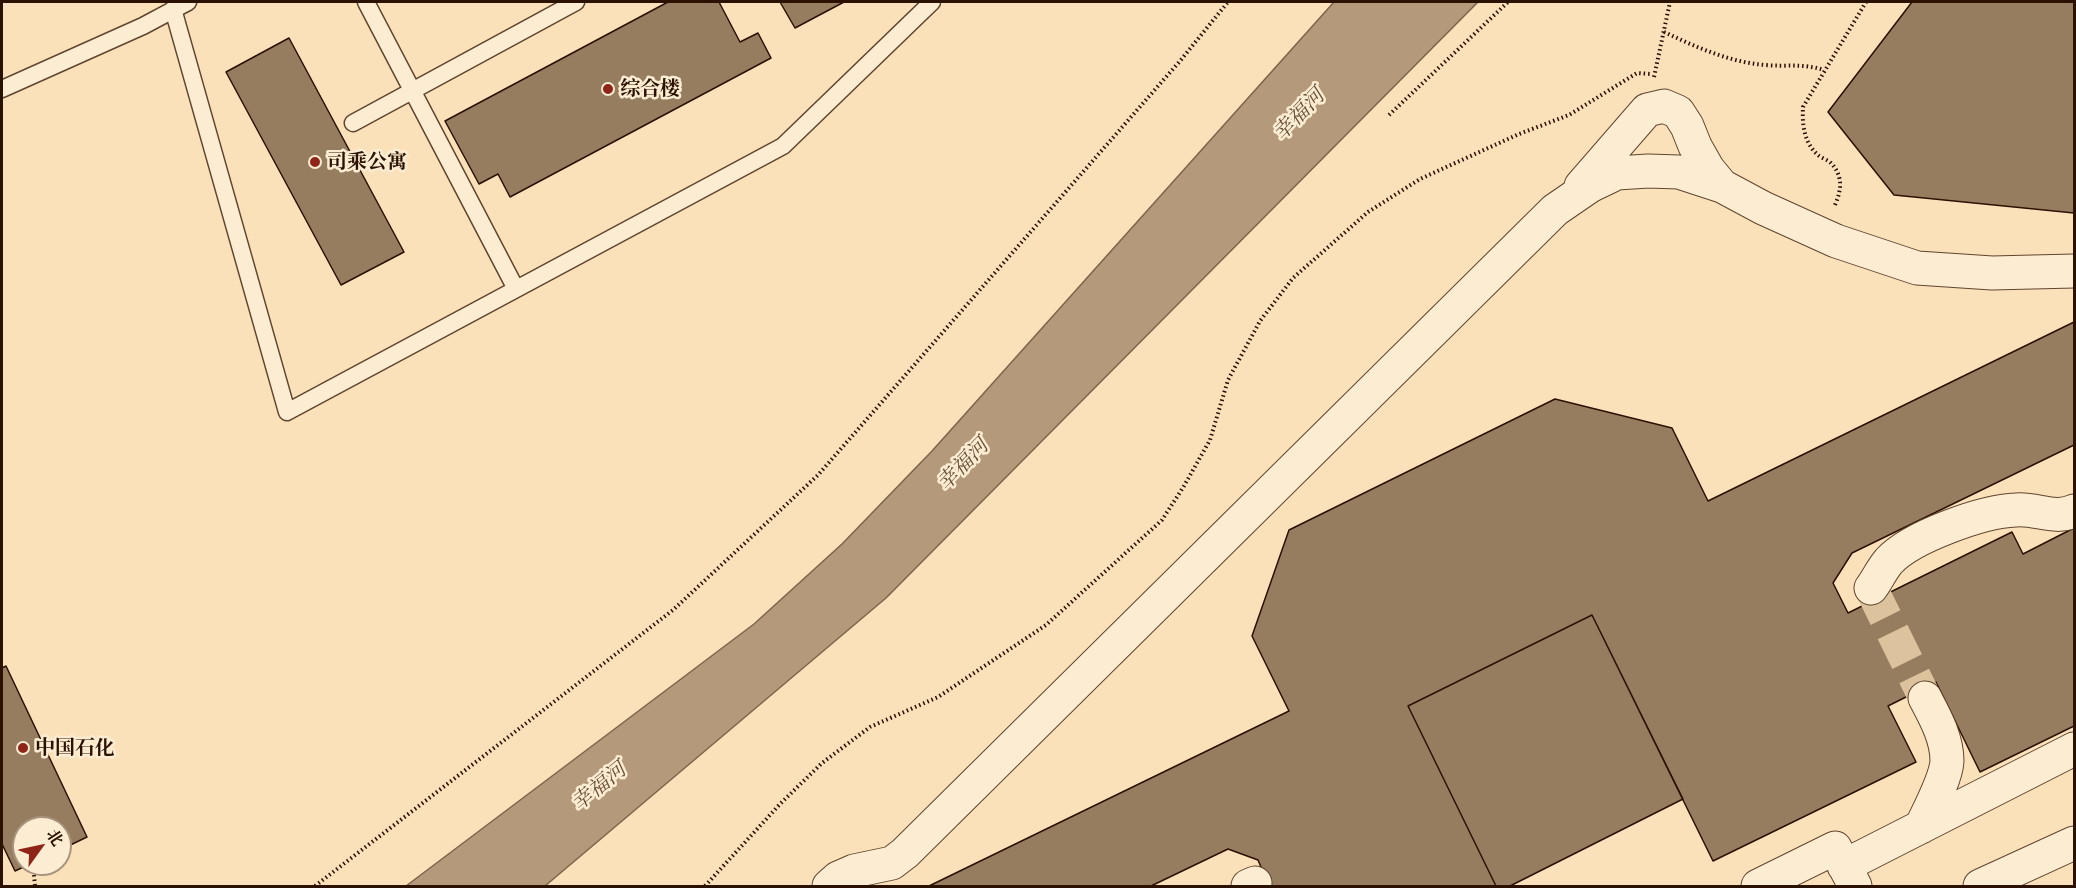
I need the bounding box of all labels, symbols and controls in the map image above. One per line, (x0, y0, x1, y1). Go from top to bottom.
place label: 综合楼 (620, 77, 680, 101)
marker: 综合楼 (601, 82, 615, 96)
water label: 幸福河 (1268, 84, 1330, 146)
place label: 司乘公寓 (327, 150, 407, 174)
marker: 司乘公寓 (308, 155, 322, 169)
water label: 幸福河 (932, 434, 994, 496)
place label: 中国石化 (35, 736, 115, 760)
marker: 中国石化 (16, 741, 30, 755)
water label: 幸福河 (567, 757, 631, 817)
north arrow (12, 816, 72, 876)
text: 北 (43, 825, 68, 849)

